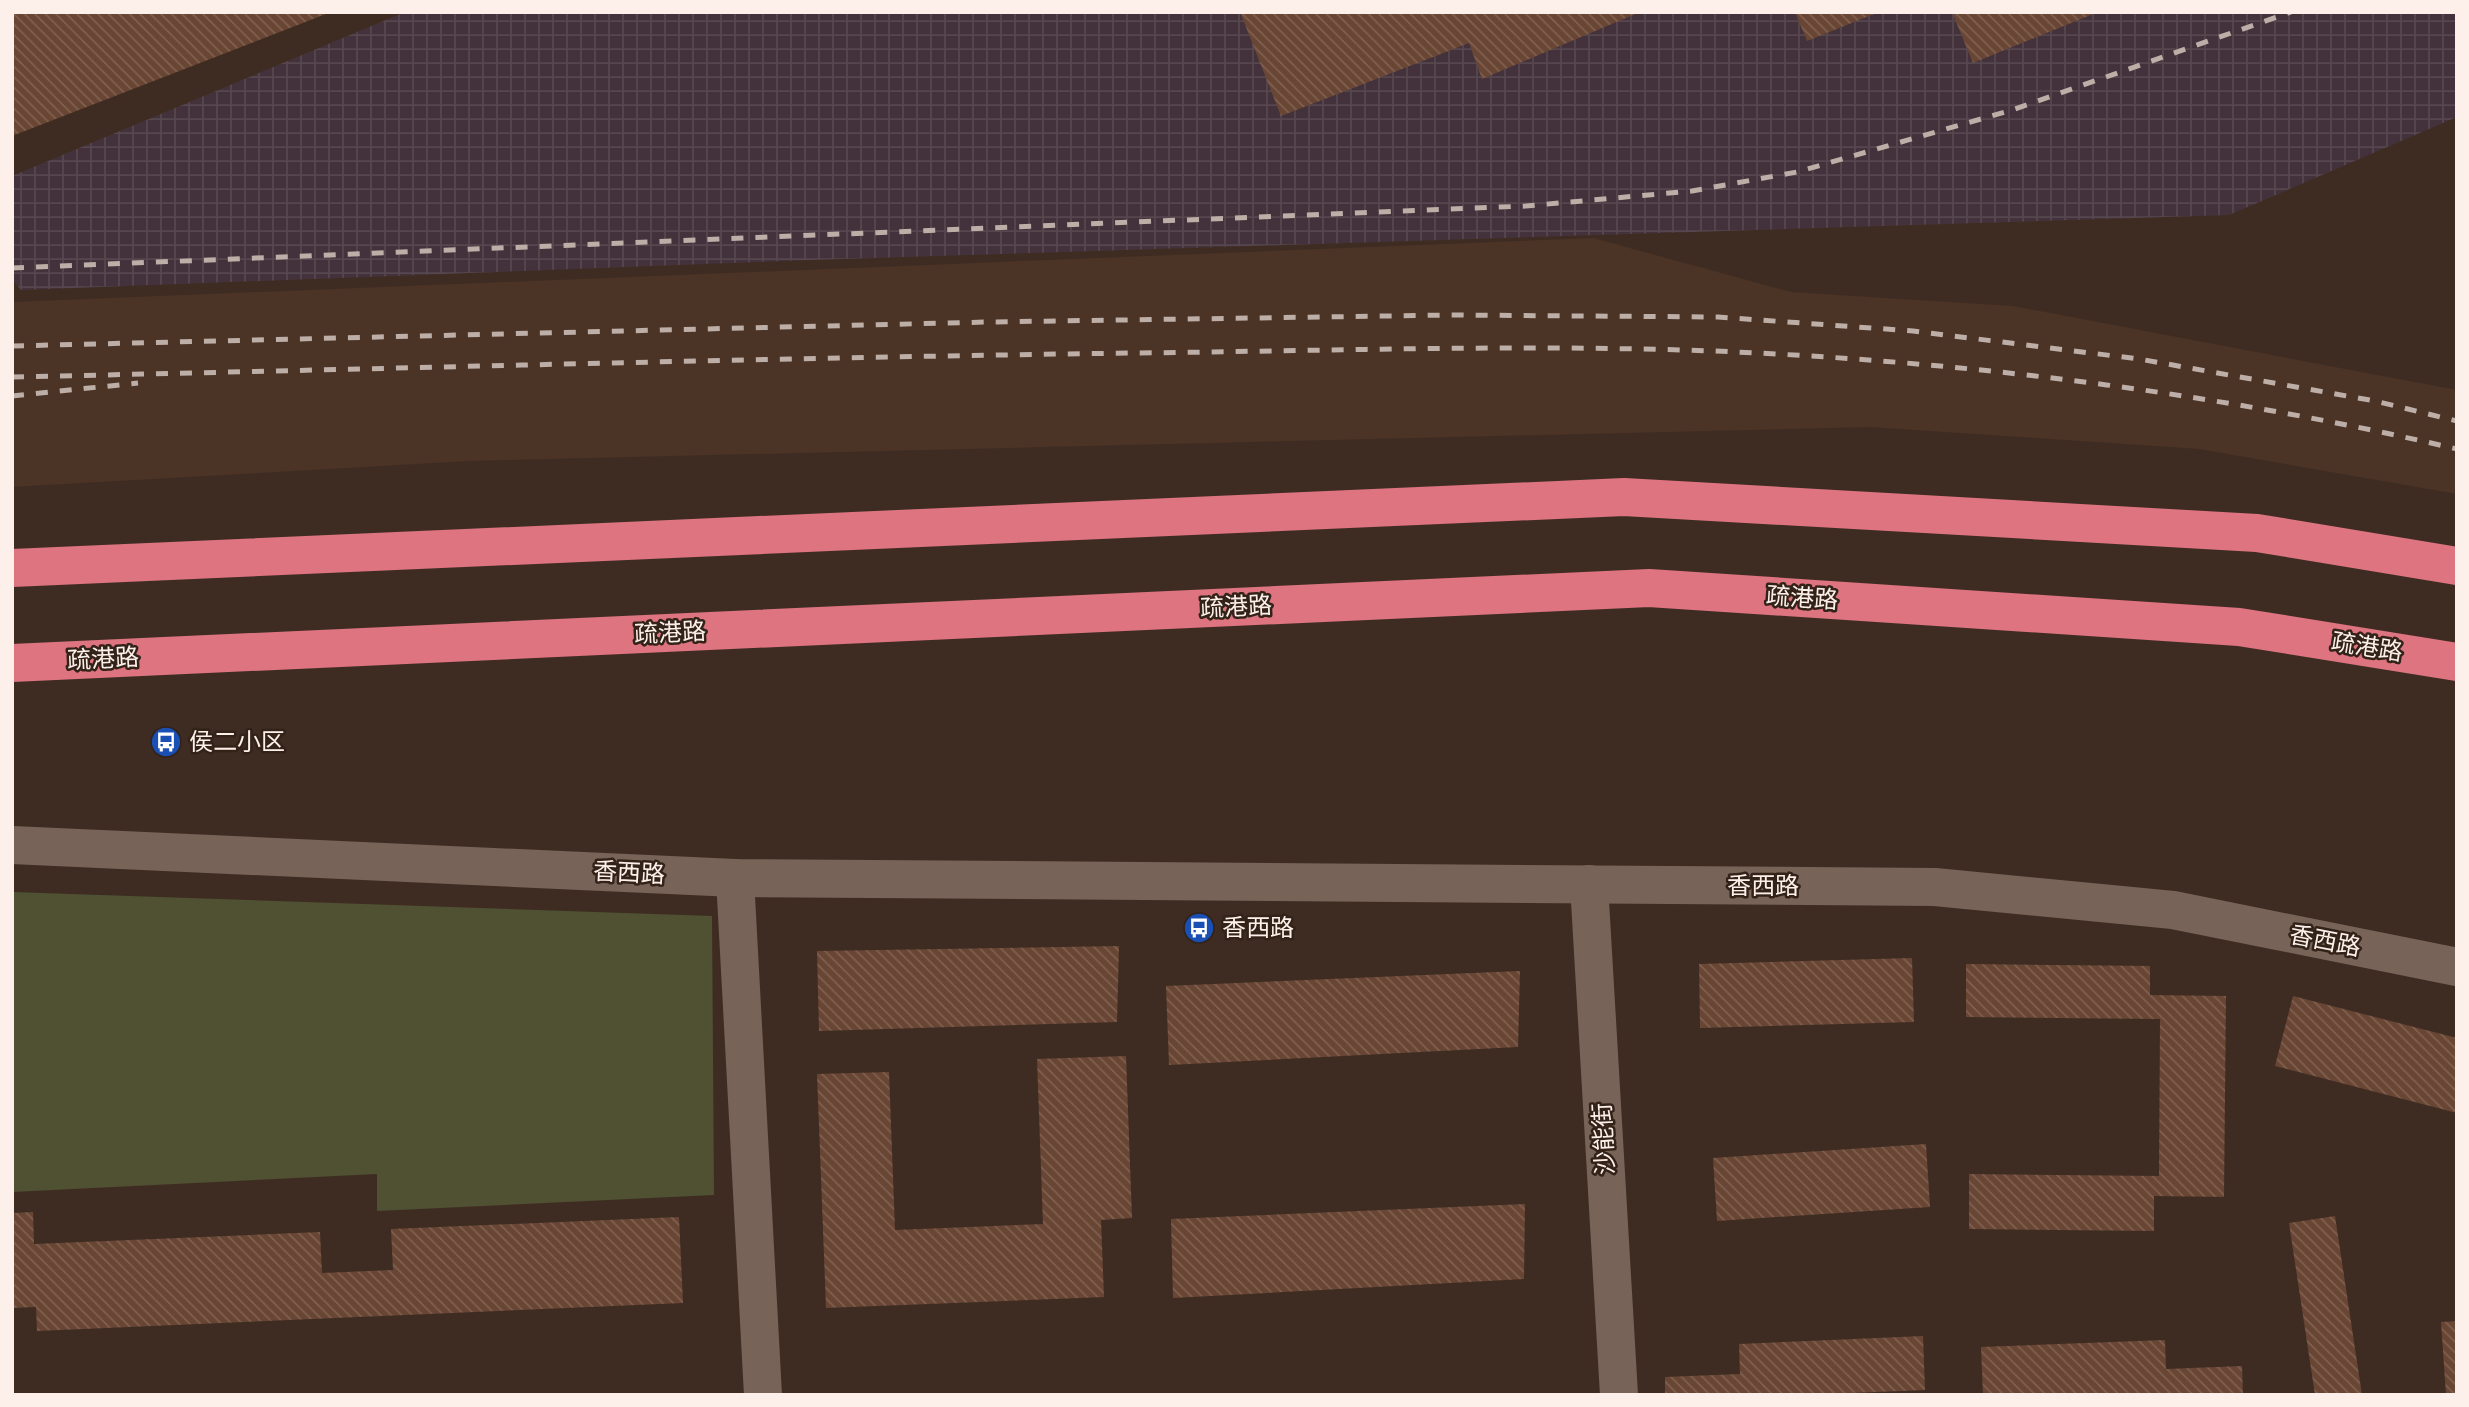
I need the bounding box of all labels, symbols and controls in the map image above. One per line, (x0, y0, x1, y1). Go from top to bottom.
street label: 疏港路 (1765, 583, 1839, 613)
street label: 疏港路 (1199, 592, 1273, 622)
street label: 疏港路 (633, 618, 707, 648)
street label: 疏港路 (2329, 629, 2405, 665)
street label: 疏港路 (66, 644, 140, 674)
bus stop icon: 侯二小区 (149, 725, 183, 759)
place label: 侯二小区 (189, 729, 285, 755)
street label: 香西路 (592, 858, 666, 888)
street label: 香西路 (1727, 873, 1799, 899)
bus stop icon: 香西路 (1182, 911, 1216, 945)
place label: 香西路 (1222, 915, 1294, 941)
street label: 香西路 (2287, 921, 2363, 961)
street label: 沙能街 (1589, 1102, 1619, 1176)

